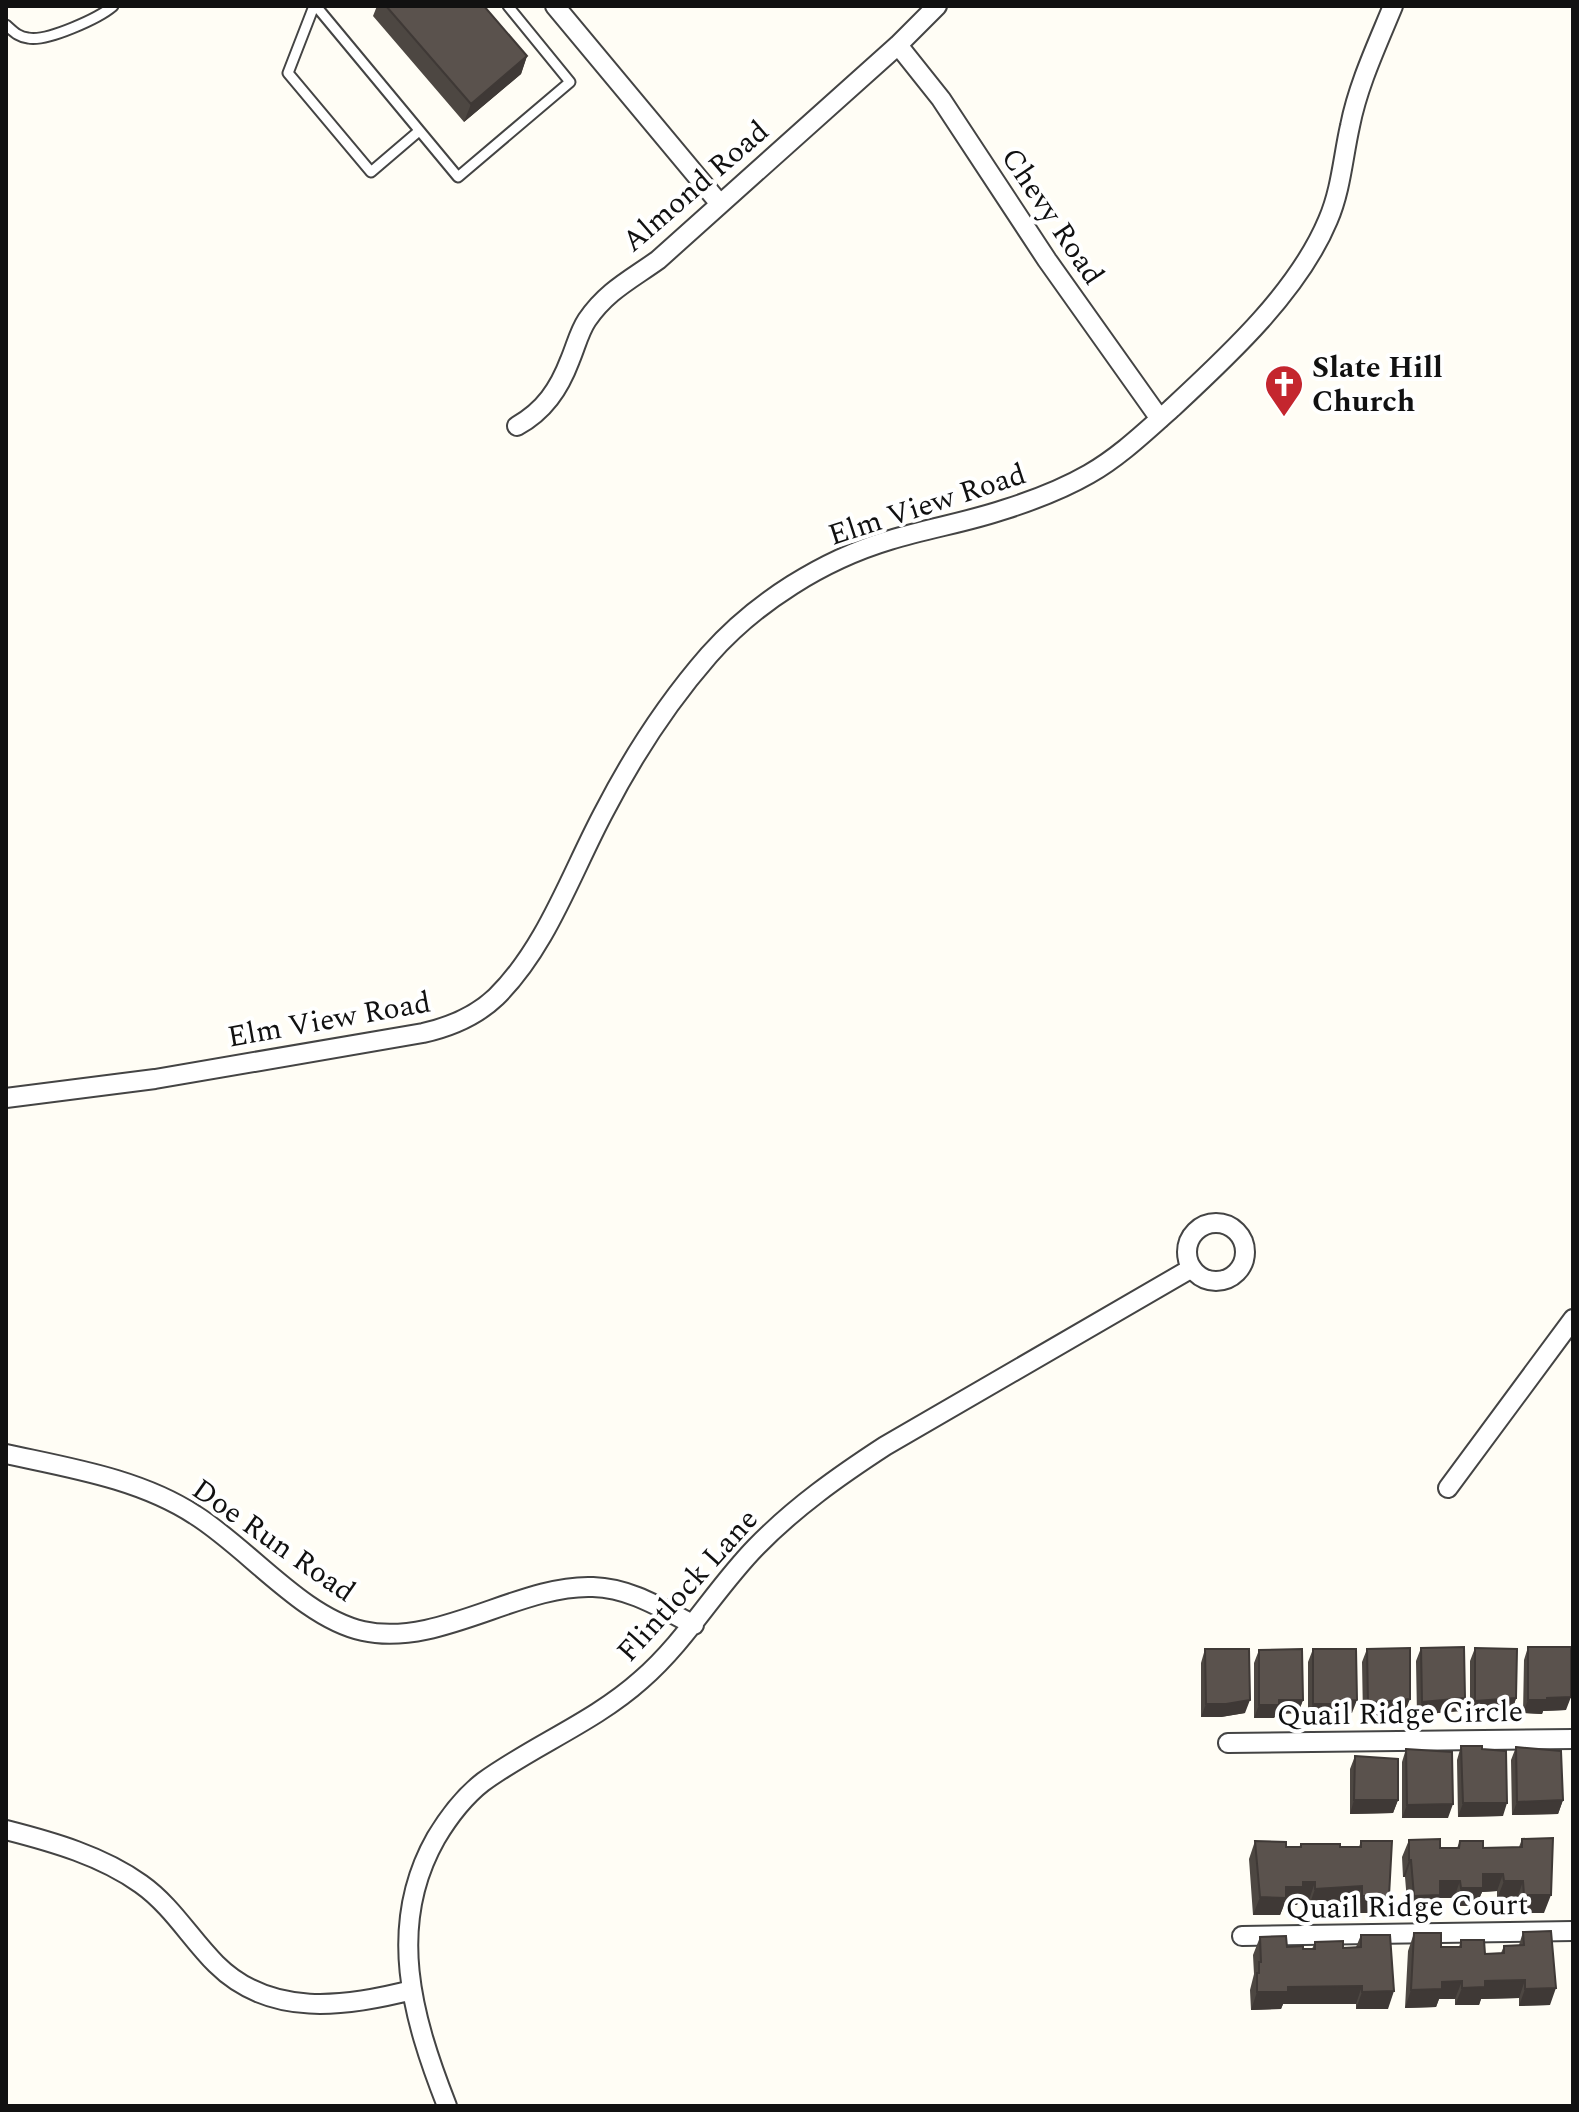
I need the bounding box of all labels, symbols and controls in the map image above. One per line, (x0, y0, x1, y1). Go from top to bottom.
street label: Almond Road (612, 110, 780, 264)
street label: Chevy Road (989, 138, 1115, 295)
place label: Slate Hill Church (1312, 345, 1443, 425)
church icon: Slate Hill Church (1263, 363, 1305, 418)
street label: Elm View Road (822, 451, 1032, 559)
street label: Elm View Road (224, 979, 434, 1060)
street label: Doe Run Road (182, 1467, 365, 1614)
street label: Flintlock Lane (606, 1498, 770, 1673)
street label: Quail Ridge Circle (1276, 1689, 1524, 1739)
street label: Quail Ridge Court (1285, 1882, 1529, 1932)

